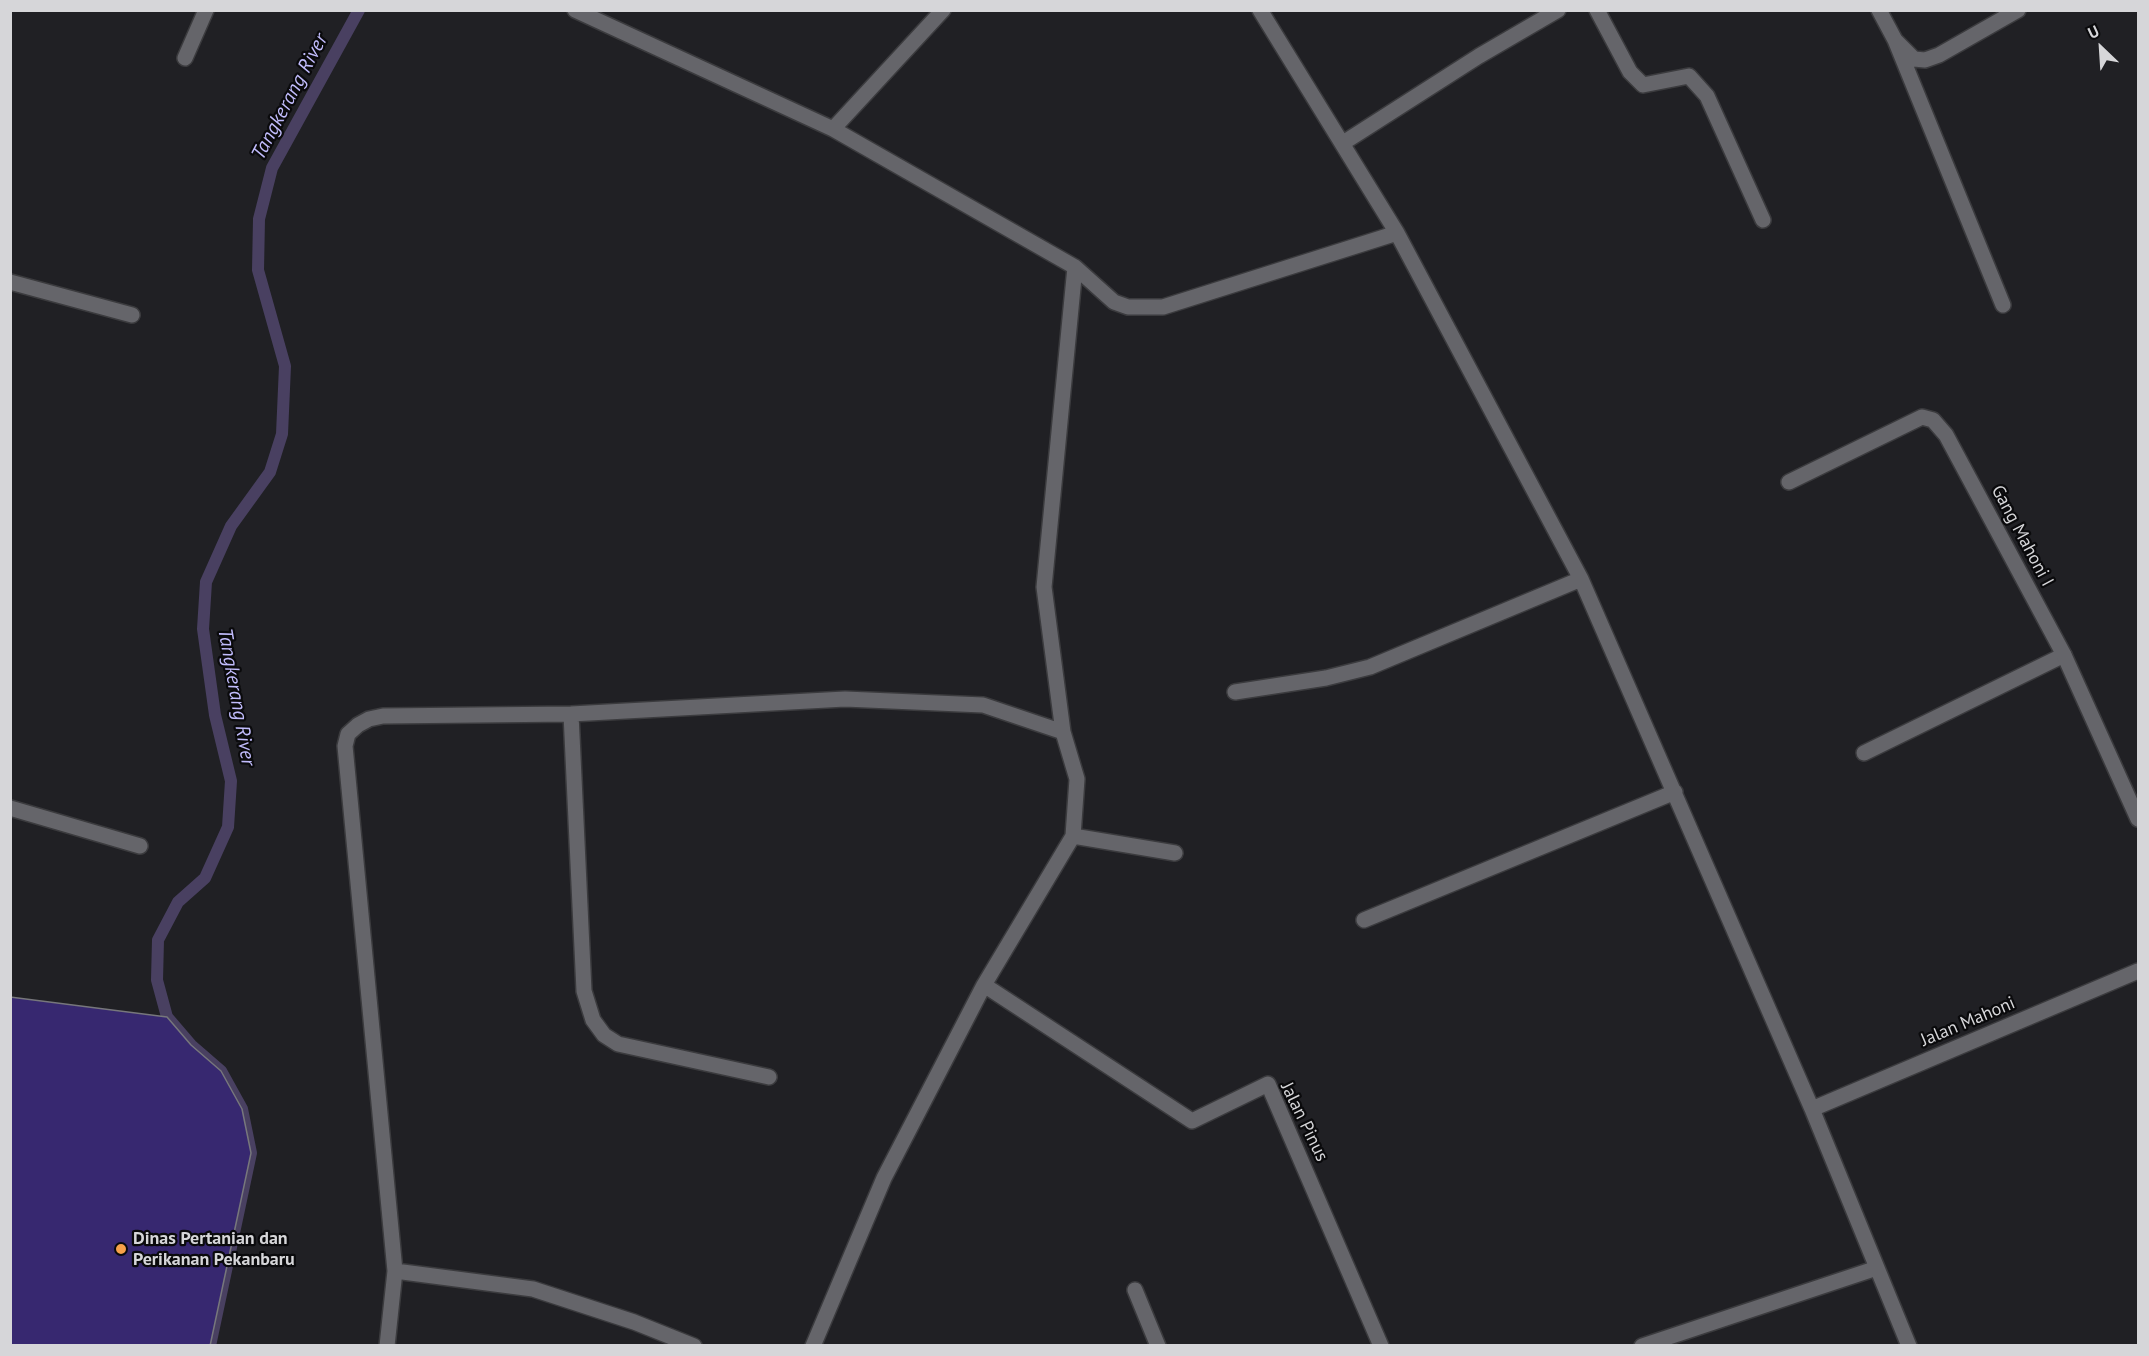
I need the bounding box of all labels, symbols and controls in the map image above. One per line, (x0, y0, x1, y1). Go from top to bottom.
north arrow (2071, 18, 2131, 78)
text: U (2085, 21, 2102, 43)
water label: Tangkerang River (247, 30, 333, 164)
street label: Gang Mahoni I (1986, 482, 2058, 590)
water label: Tangkerang River (212, 626, 260, 768)
street label: Jalan Mahoni (1918, 992, 2018, 1052)
street label: Jalan Pinus (1276, 1079, 1332, 1165)
place label: Dinas Pertanian dan Perikanan Pekanbaru (133, 1228, 295, 1270)
marker: Dinas Pertanian dan Perikanan Pekanbaru (114, 1242, 128, 1256)

